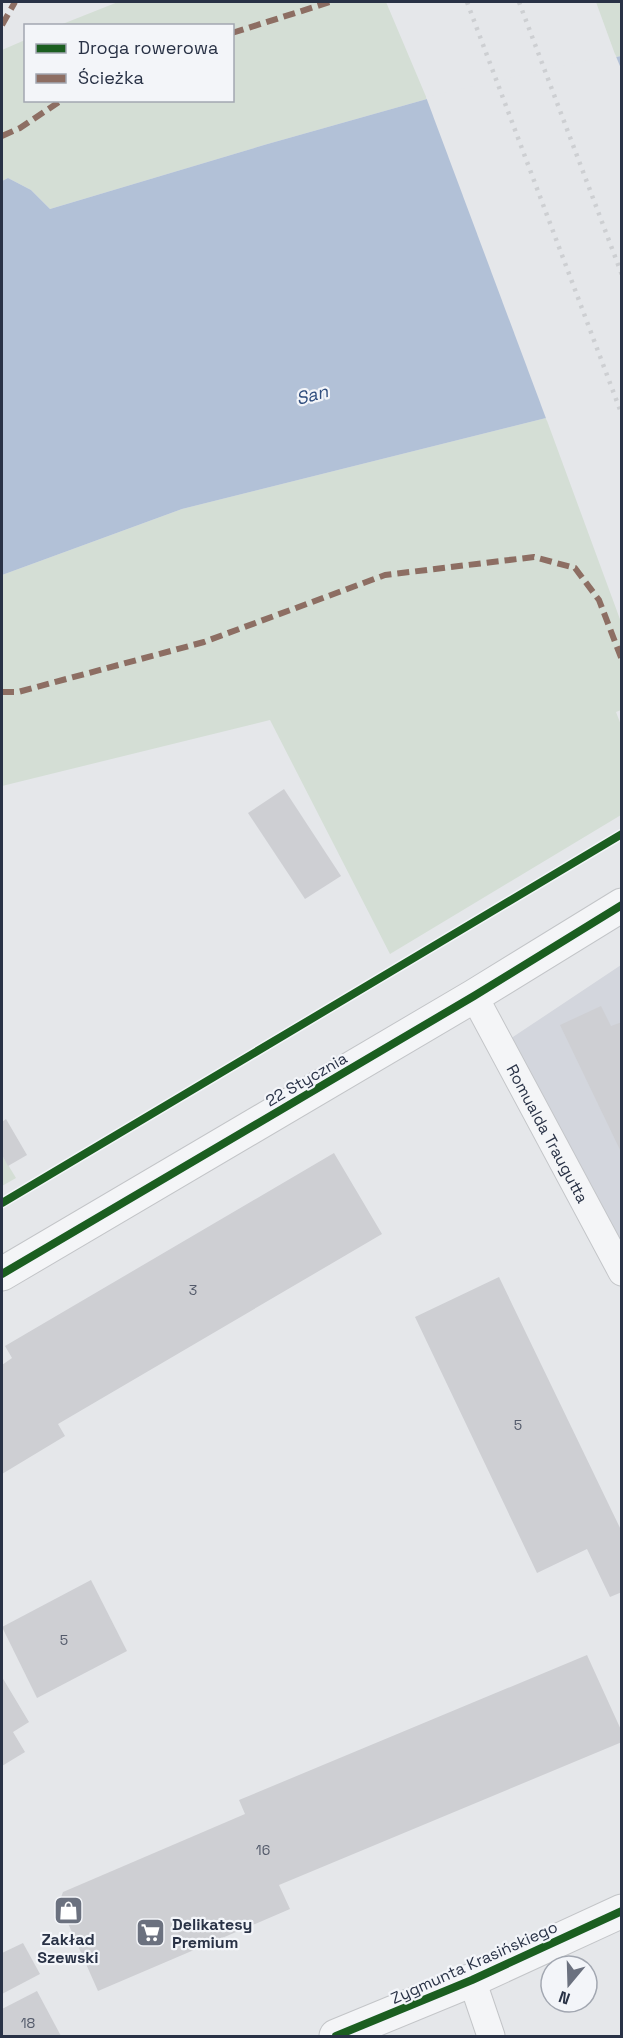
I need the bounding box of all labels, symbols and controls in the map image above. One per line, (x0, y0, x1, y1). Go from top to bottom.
legend (24, 24, 234, 102)
text: Droga rowerowa (78, 36, 218, 59)
text: Ścieżka (78, 66, 144, 89)
water label: San (293, 379, 331, 410)
street label: 22 Stycznia (262, 1048, 351, 1111)
street label: Romualda Traugutta (502, 1061, 593, 1207)
house number: 3 (189, 1281, 197, 1299)
house number: 5 (514, 1416, 522, 1434)
house number: 5 (60, 1631, 68, 1649)
house number: 16 (256, 1841, 270, 1859)
shop icon: Zakład Szewski (52, 1895, 84, 1927)
place label: Delikatesy Premium (172, 1914, 252, 1953)
street label: Zygmunta Krasińskiego (388, 1916, 561, 2009)
supermarket icon: Delikatesy Premium (135, 1917, 167, 1949)
place label: Zakład Szewski (37, 1929, 99, 1968)
north arrow (539, 1954, 599, 2014)
text: N (556, 1986, 573, 2009)
house number: 18 (21, 2014, 36, 2032)

